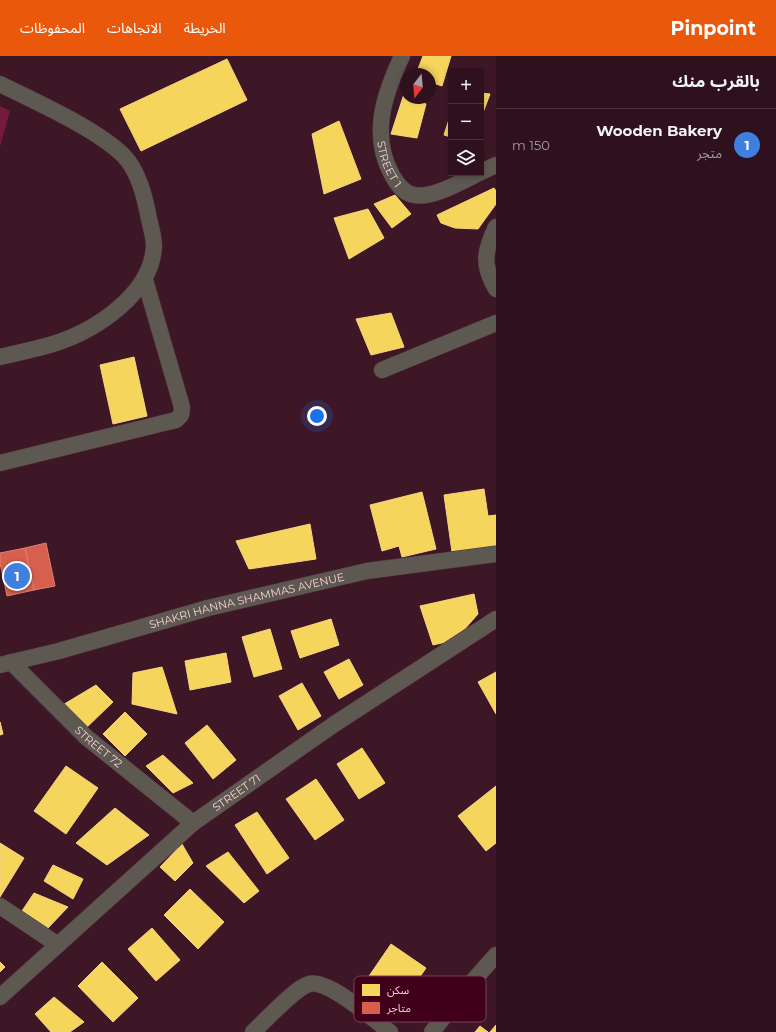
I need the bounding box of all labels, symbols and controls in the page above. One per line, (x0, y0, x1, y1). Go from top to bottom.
text: Pinpoint (671, 17, 756, 40)
text: المحفوظات (20, 19, 85, 37)
text: الاتجاهات (107, 19, 162, 37)
text: الخريطة (184, 19, 226, 37)
north arrow (400, 68, 436, 104)
map controls (448, 68, 484, 176)
button: + (448, 68, 484, 104)
text: بالقرب منك (672, 71, 760, 91)
button: − (448, 104, 484, 140)
text: Wooden Bakery (596, 121, 722, 140)
text: 150 m (512, 137, 550, 153)
text: 1 (744, 137, 750, 153)
street label: STREET 1 (374, 140, 405, 190)
button: layers (448, 140, 484, 176)
text: متجر (697, 145, 722, 161)
your location (307, 406, 327, 426)
pin: 1 (4, 561, 30, 591)
street label: SHAKRI HANNA SHAMMAS AVENUE (147, 570, 346, 632)
street label: STREET 72 (72, 723, 125, 770)
street label: STREET 71 (210, 771, 263, 814)
legend (354, 976, 486, 1022)
text: سكن (387, 983, 410, 997)
text: متاجر (386, 1001, 411, 1015)

